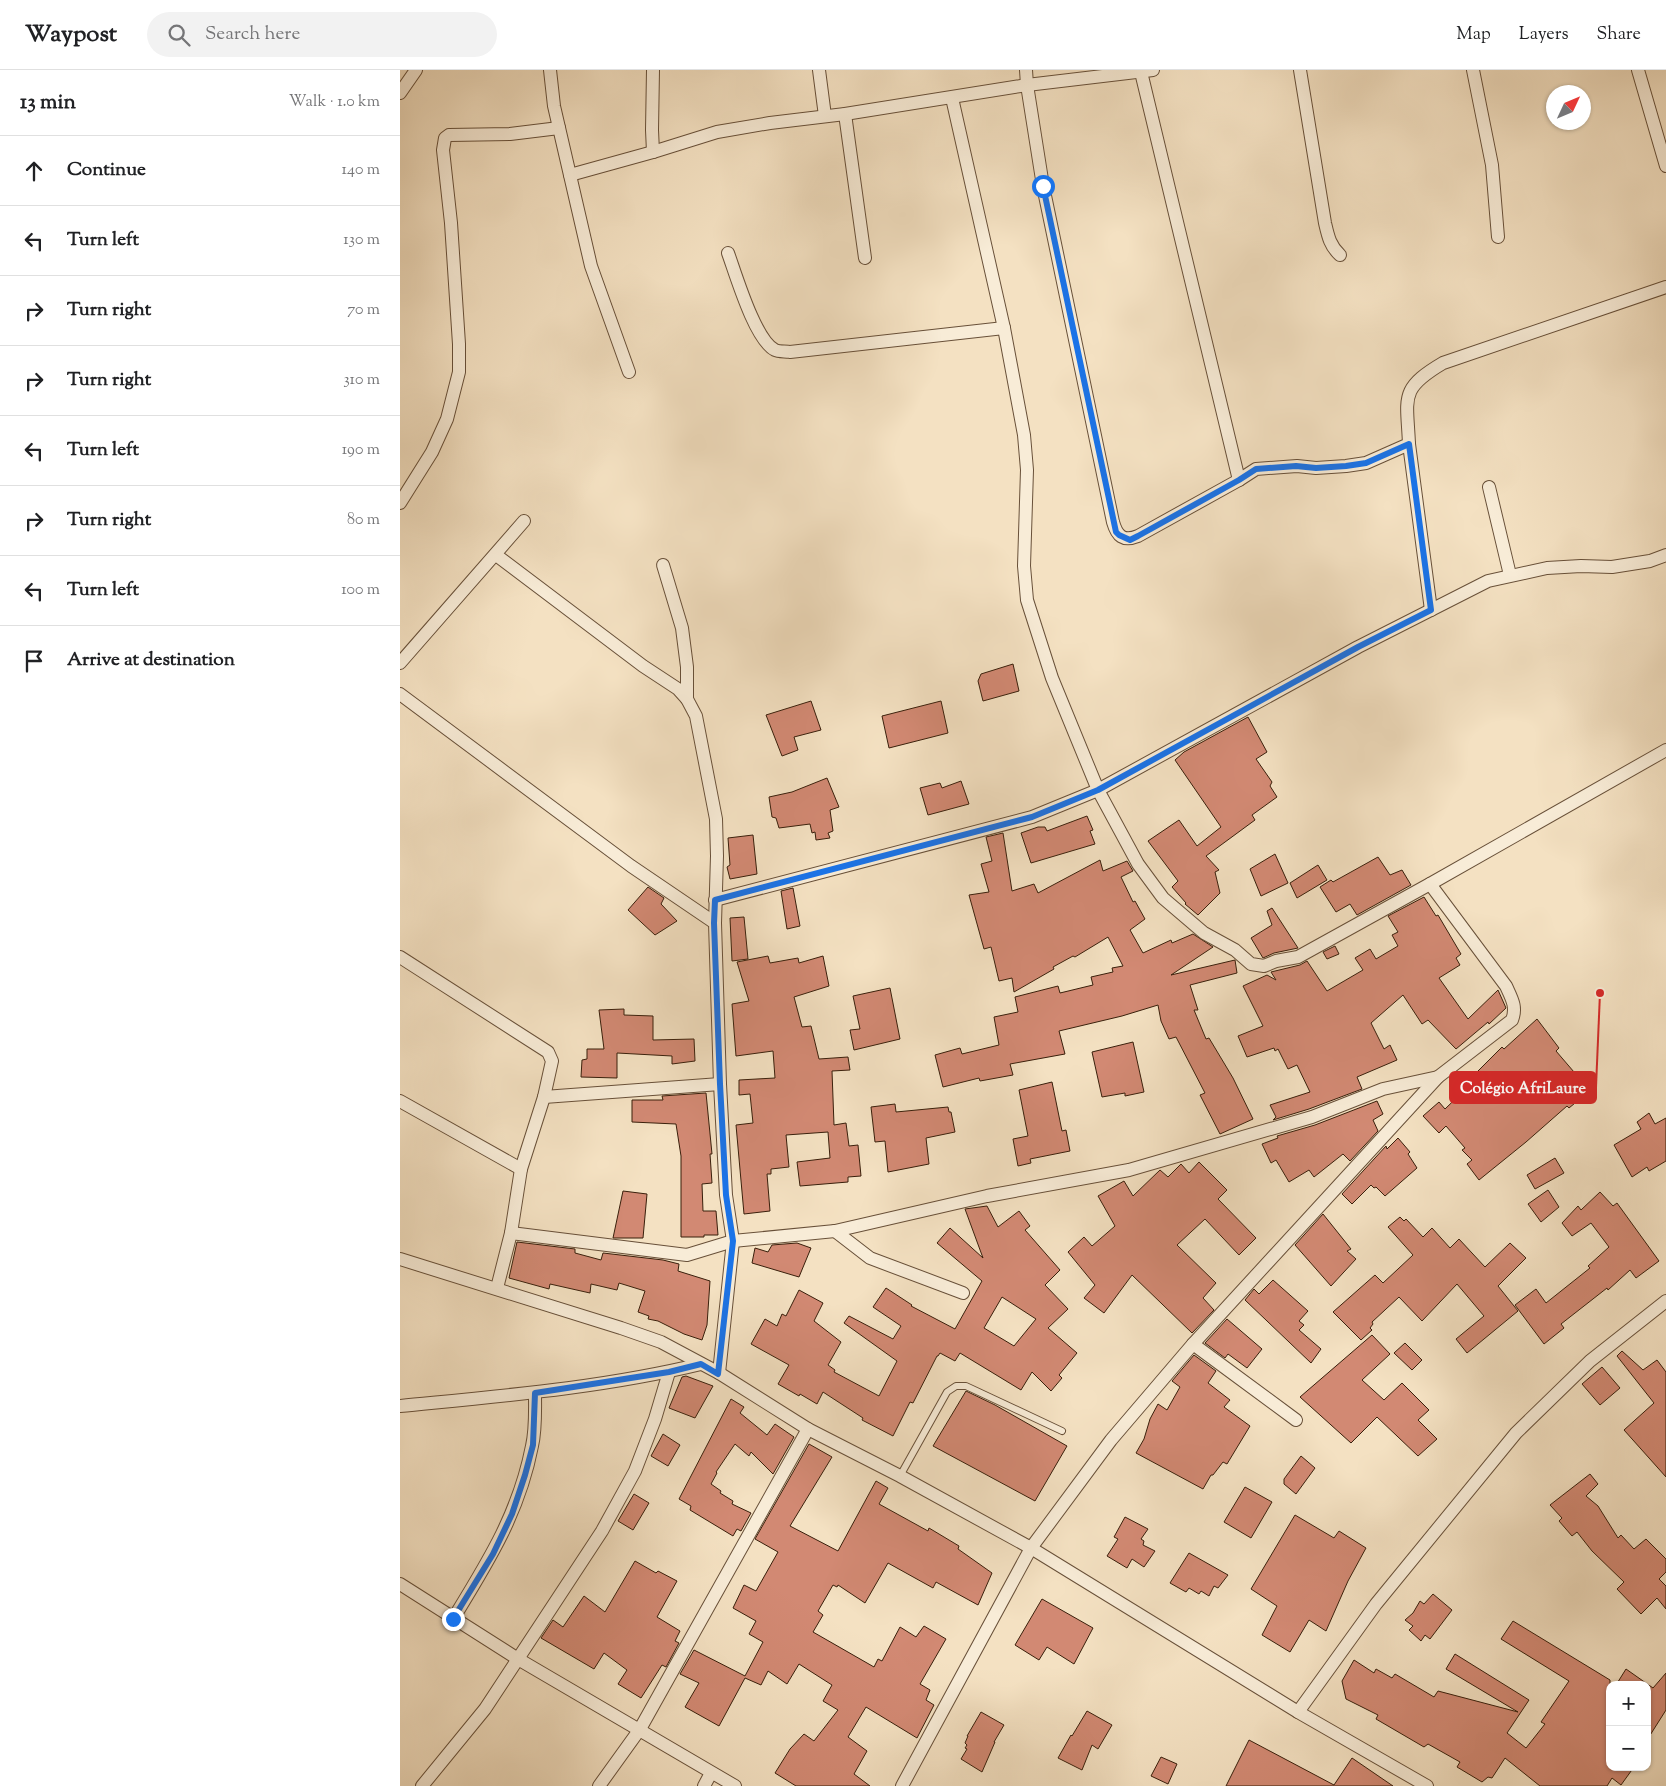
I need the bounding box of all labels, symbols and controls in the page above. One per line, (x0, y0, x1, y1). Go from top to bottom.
search box (147, 12, 497, 57)
text: Waypost (25, 18, 117, 52)
icon: search (165, 21, 193, 49)
text: Search here (205, 21, 300, 48)
text: Map (1456, 22, 1491, 48)
text: Layers (1519, 22, 1569, 48)
text: Share (1597, 22, 1641, 48)
north arrow (1546, 85, 1591, 130)
text: 13 min (20, 88, 76, 118)
text: Walk · 1.0 km (289, 91, 380, 114)
icon: ahead (20, 157, 48, 185)
text: Continue (67, 157, 146, 184)
text: 140 m (342, 159, 380, 182)
route start (1032, 175, 1055, 198)
icon: left (20, 227, 48, 255)
text: Turn left (67, 227, 139, 254)
text: 130 m (343, 229, 380, 252)
icon: right (20, 297, 48, 325)
text: Turn right (67, 297, 151, 324)
text: 70 m (347, 299, 380, 322)
icon: right (20, 367, 48, 395)
text: Turn right (67, 367, 151, 394)
text: 310 m (343, 369, 380, 392)
icon: left (20, 437, 48, 465)
text: Turn left (67, 437, 139, 464)
text: 190 m (342, 439, 380, 462)
icon: right (20, 507, 48, 535)
text: Turn right (67, 507, 151, 534)
text: 80 m (347, 509, 380, 532)
icon: left (20, 577, 48, 605)
text: Turn left (67, 577, 139, 604)
text: 100 m (341, 579, 380, 602)
icon: arrive (20, 647, 48, 675)
text: Arrive at destination (67, 647, 235, 674)
callout: Colégio AfriLaure (1450, 1072, 1596, 1103)
text: Colégio AfriLaure (1460, 1078, 1586, 1101)
route end (442, 1608, 465, 1631)
map controls (1606, 1681, 1651, 1771)
button: + (1606, 1681, 1651, 1726)
button: − (1606, 1726, 1651, 1771)

